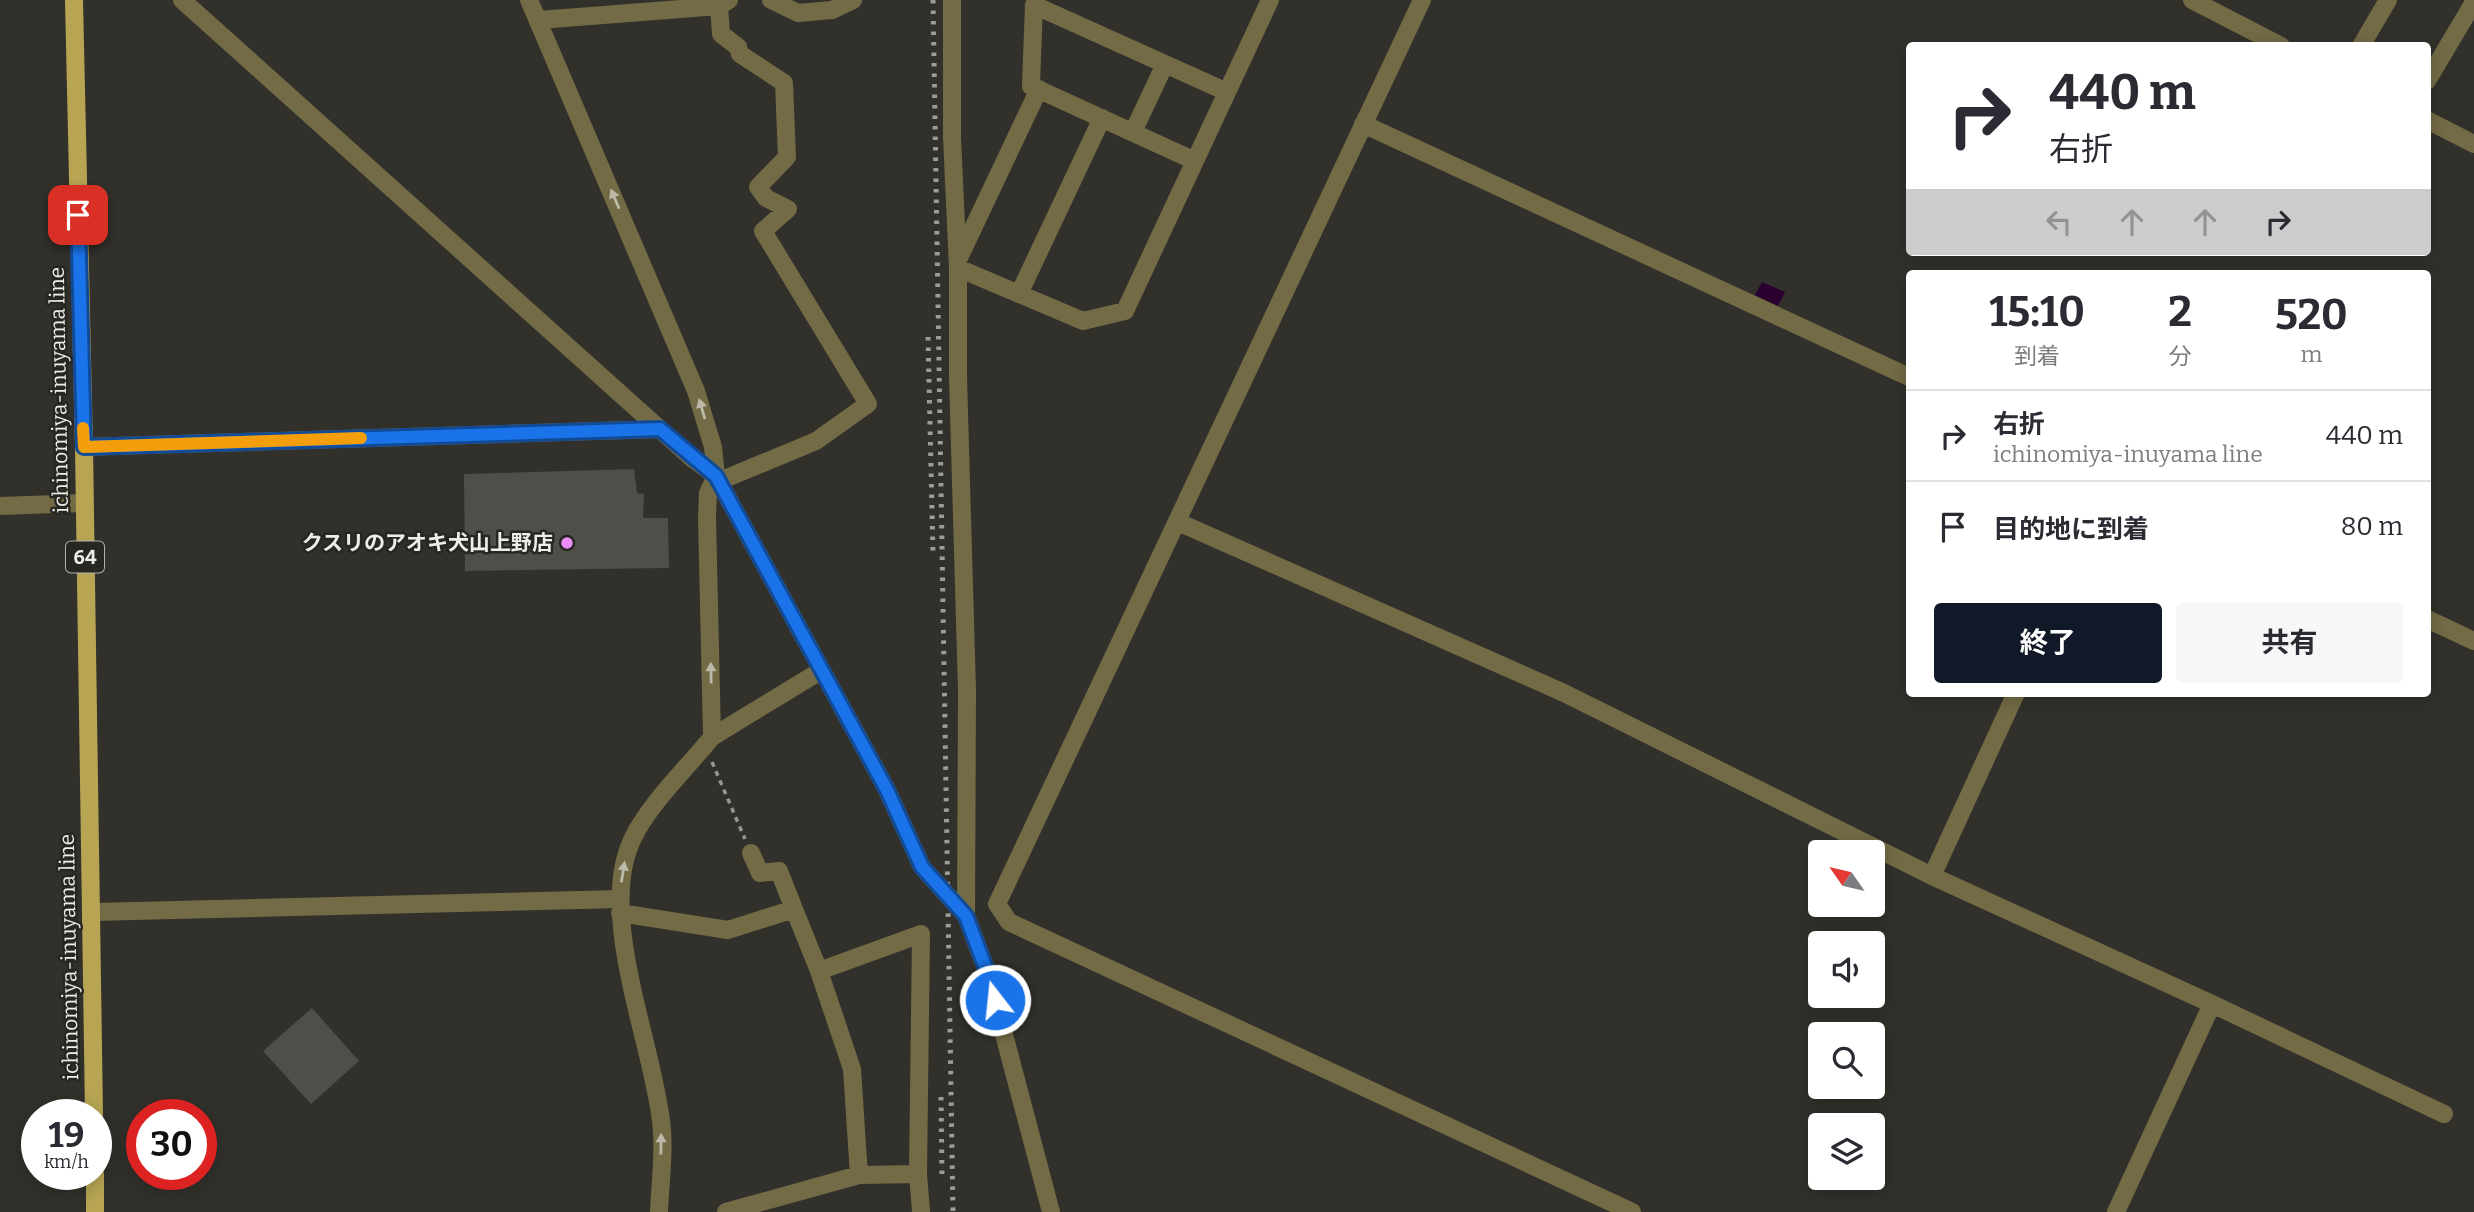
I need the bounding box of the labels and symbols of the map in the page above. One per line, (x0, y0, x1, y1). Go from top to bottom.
pin (48, 185, 108, 245)
one-way arrow (609, 189, 620, 210)
street label: ichinomiya-inuyama line (44, 267, 74, 513)
one-way arrow (696, 399, 706, 420)
place label: クスリのアオキ犬山上野店 (302, 530, 553, 556)
marker: クスリのアオキ犬山上野店 (559, 535, 575, 551)
road number: 64 (66, 542, 104, 572)
one-way arrow (705, 662, 716, 684)
street label: ichinomiya-inuyama line (54, 834, 84, 1080)
north arrow (1808, 840, 1885, 917)
one-way arrow (618, 861, 629, 883)
position arrow (958, 963, 1032, 1037)
speed limit sign: 30 (126, 1099, 217, 1190)
one-way arrow (655, 1133, 667, 1155)

